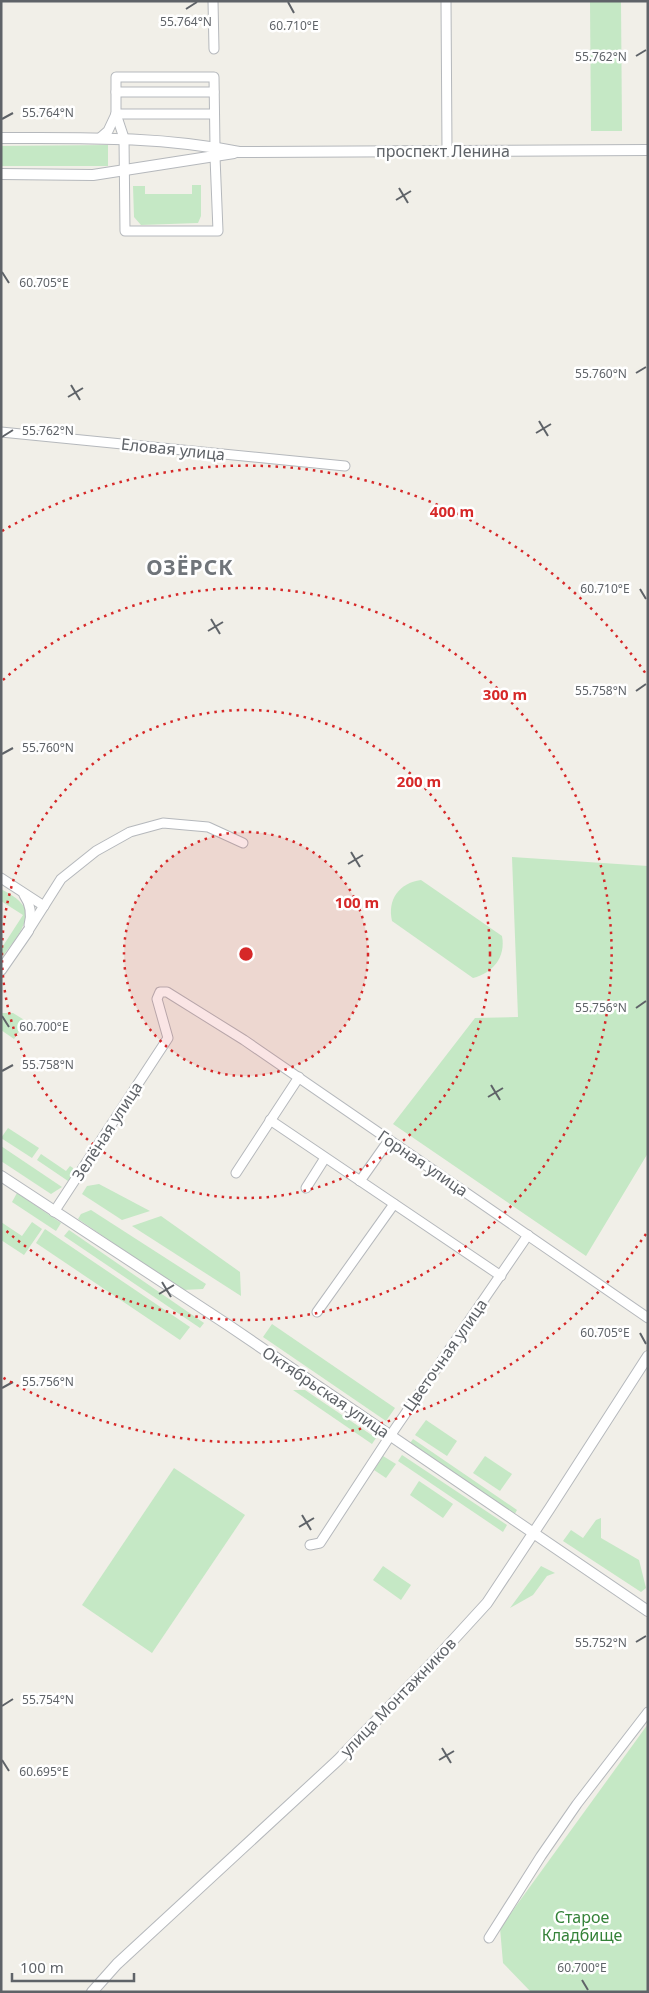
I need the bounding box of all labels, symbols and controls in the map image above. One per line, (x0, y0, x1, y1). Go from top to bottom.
text: 55.764°N (160, 13, 212, 30)
text: 60.710°E (269, 17, 319, 34)
text: 55.762°N (575, 48, 627, 65)
text: 55.764°N (22, 104, 74, 121)
street label: проспект Ленина (376, 140, 510, 162)
text: 60.705°E (19, 274, 69, 291)
text: 55.760°N (575, 365, 627, 382)
text: 55.762°N (22, 422, 74, 439)
street label: Еловая улица (120, 433, 226, 465)
text: 400 m (430, 501, 474, 521)
district label: ОЗЁРСК (146, 553, 234, 581)
text: 60.710°E (580, 580, 630, 597)
text: 55.758°N (575, 682, 627, 699)
text: 300 m (483, 684, 527, 704)
text: 55.760°N (22, 739, 74, 756)
text: 200 m (397, 771, 441, 791)
text: 100 m (335, 892, 379, 912)
centre of rings (237, 945, 255, 963)
text: 55.756°N (575, 999, 627, 1016)
text: 60.700°E (19, 1018, 69, 1035)
text: 55.758°N (22, 1056, 74, 1073)
street label: Зелёная улица (67, 1077, 147, 1185)
street label: Горная улица (374, 1125, 472, 1201)
street label: Цветочная улица (398, 1294, 492, 1416)
text: 60.705°E (580, 1324, 630, 1341)
street label: Октябрьская улица (258, 1341, 394, 1443)
text: 55.756°N (22, 1373, 74, 1390)
street label: улица Монтажников (335, 1633, 461, 1761)
text: 55.752°N (575, 1634, 627, 1651)
text: 55.754°N (22, 1691, 74, 1708)
text: 60.695°E (19, 1763, 69, 1780)
park label: Старое Кладбище (542, 1906, 623, 1946)
scale bar (12, 1950, 135, 1982)
text: 100 m (20, 1957, 64, 1977)
text: 60.700°E (557, 1959, 607, 1976)

